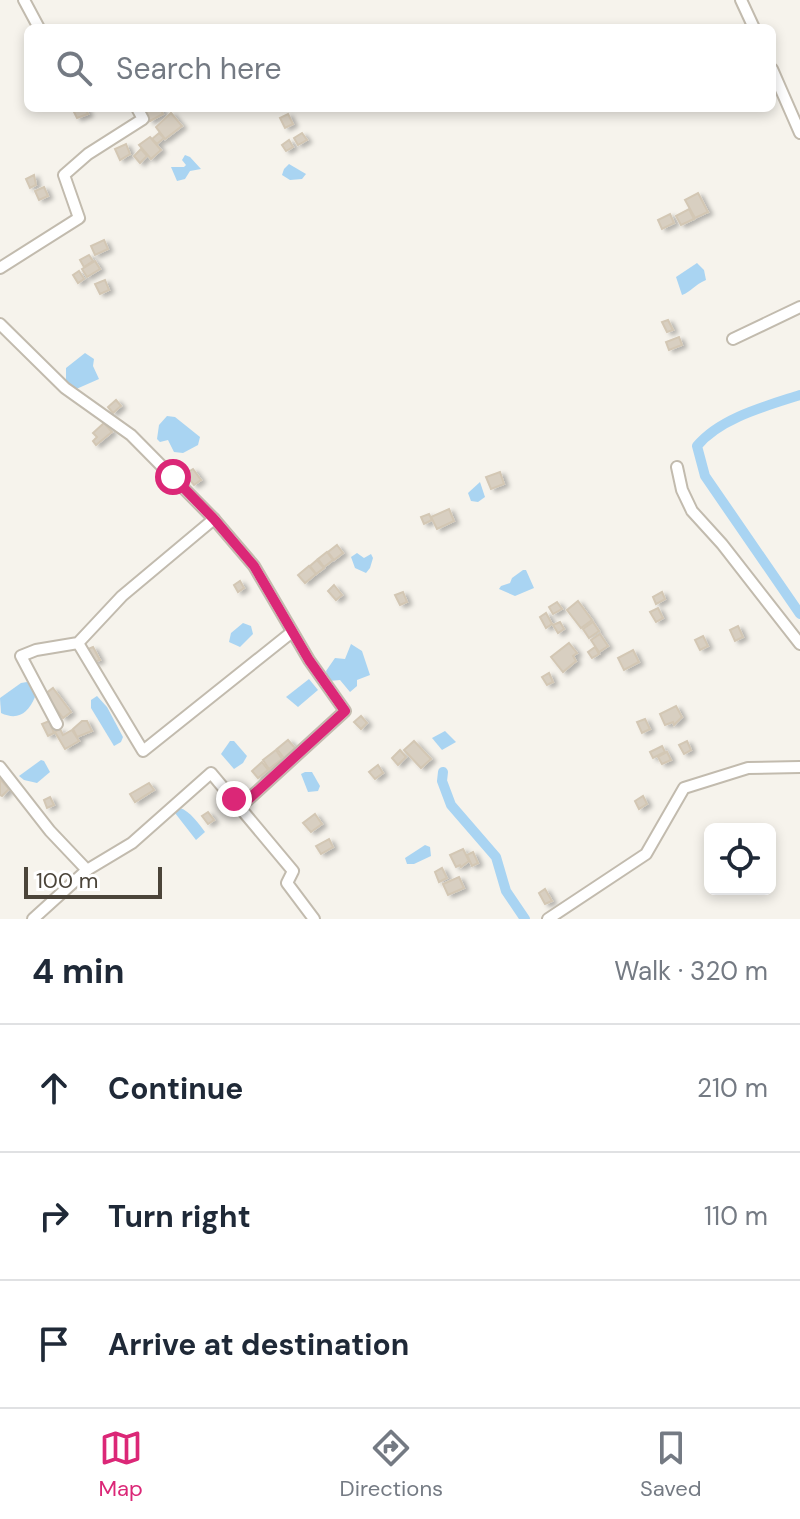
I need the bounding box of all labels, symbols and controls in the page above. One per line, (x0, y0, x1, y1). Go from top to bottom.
search box (24, 24, 776, 112)
icon: search (52, 46, 96, 90)
text: Search here (116, 49, 282, 88)
route start (155, 459, 191, 495)
route end (216, 781, 252, 817)
map controls (704, 823, 776, 895)
button: locate (704, 823, 776, 895)
scale bar (24, 863, 162, 899)
text: 100 m (36, 866, 98, 895)
text: 4 min (32, 949, 124, 994)
text: Walk · 320 m (614, 954, 768, 988)
icon: ahead (32, 1066, 76, 1110)
text: Continue (108, 1069, 243, 1108)
text: 210 m (697, 1071, 768, 1105)
icon: right (32, 1194, 76, 1238)
text: Turn right (108, 1197, 251, 1236)
text: 110 m (704, 1199, 768, 1233)
icon: arrive (32, 1322, 76, 1366)
text: Arrive at destination (108, 1325, 409, 1364)
tab: Map (98, 1426, 143, 1503)
tab: Directions (340, 1426, 443, 1503)
tab: Saved (640, 1426, 702, 1503)

